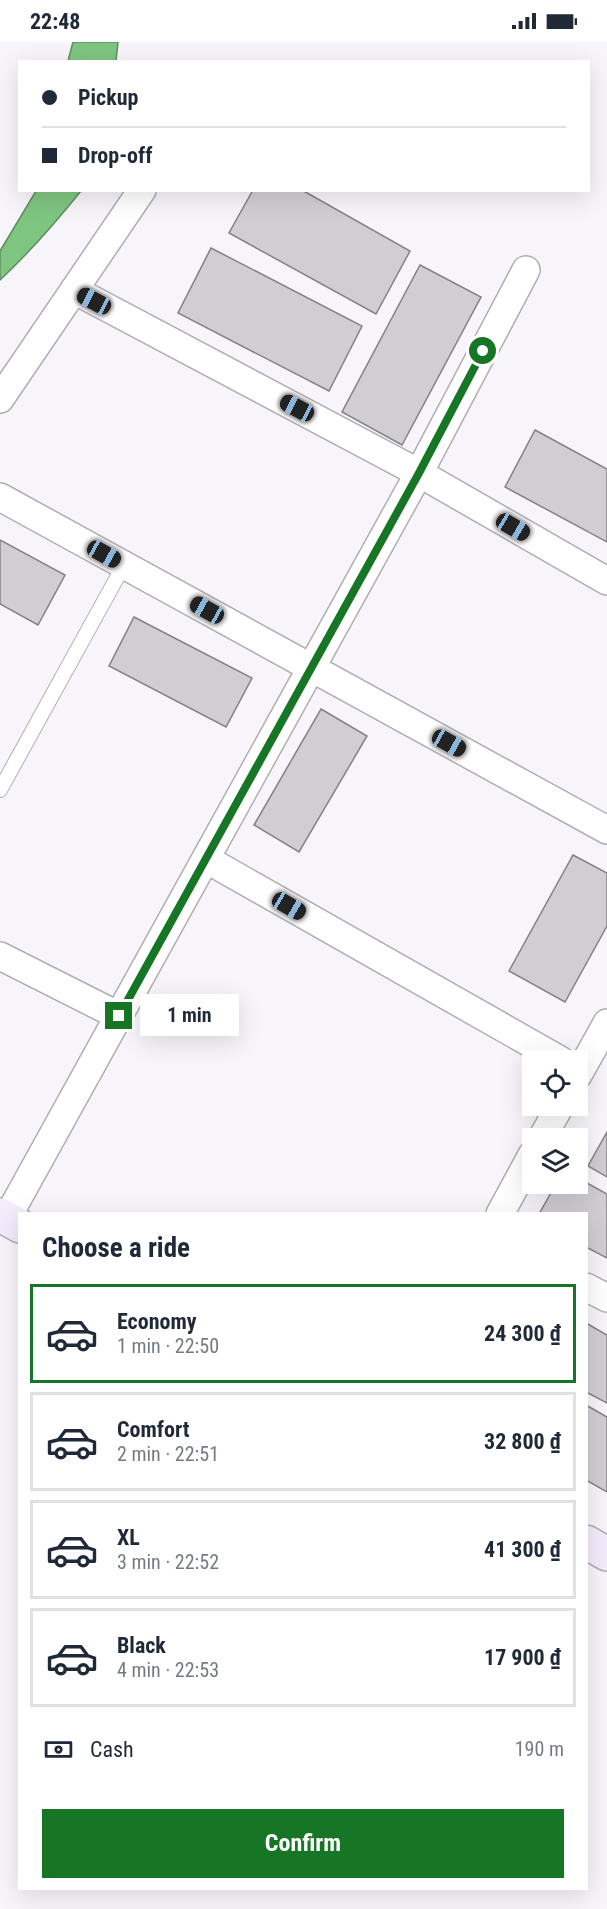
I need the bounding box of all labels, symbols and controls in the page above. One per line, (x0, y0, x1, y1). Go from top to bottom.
text: 22:48 (30, 9, 81, 34)
text: Pickup (78, 85, 138, 110)
text: Drop-off (78, 143, 152, 168)
car (74, 285, 114, 317)
route start (469, 337, 496, 364)
car (277, 392, 317, 424)
car (493, 510, 533, 544)
car (84, 537, 124, 571)
car (187, 593, 227, 627)
car (429, 726, 469, 760)
car (269, 889, 309, 923)
callout: 1 min (140, 995, 239, 1037)
route end (105, 1002, 132, 1029)
text: 1 min (167, 1003, 212, 1027)
map controls (522, 1050, 588, 1194)
button: locate (522, 1050, 588, 1116)
button: layers (522, 1128, 588, 1194)
text: Choose a ride (42, 1232, 190, 1264)
icon: car (45, 1307, 99, 1361)
text: Economy (117, 1309, 197, 1334)
text: 24 300 ₫ (484, 1321, 561, 1346)
text: 1 min · 22:50 (117, 1334, 219, 1358)
icon: car (45, 1415, 99, 1469)
text: Comfort (117, 1417, 190, 1442)
text: 32 800 ₫ (484, 1429, 561, 1454)
text: 2 min · 22:51 (117, 1442, 219, 1466)
icon: car (45, 1523, 99, 1577)
text: XL (117, 1525, 140, 1550)
text: 41 300 ₫ (484, 1537, 561, 1562)
text: 3 min · 22:52 (117, 1550, 219, 1574)
icon: car (45, 1631, 99, 1685)
text: Black (117, 1633, 166, 1658)
text: 17 900 ₫ (484, 1645, 561, 1670)
text: 4 min · 22:53 (117, 1658, 219, 1682)
icon: cash (42, 1733, 75, 1766)
text: Cash (90, 1737, 134, 1762)
text: 190 m (515, 1737, 564, 1761)
button: Confirm (42, 1809, 564, 1878)

